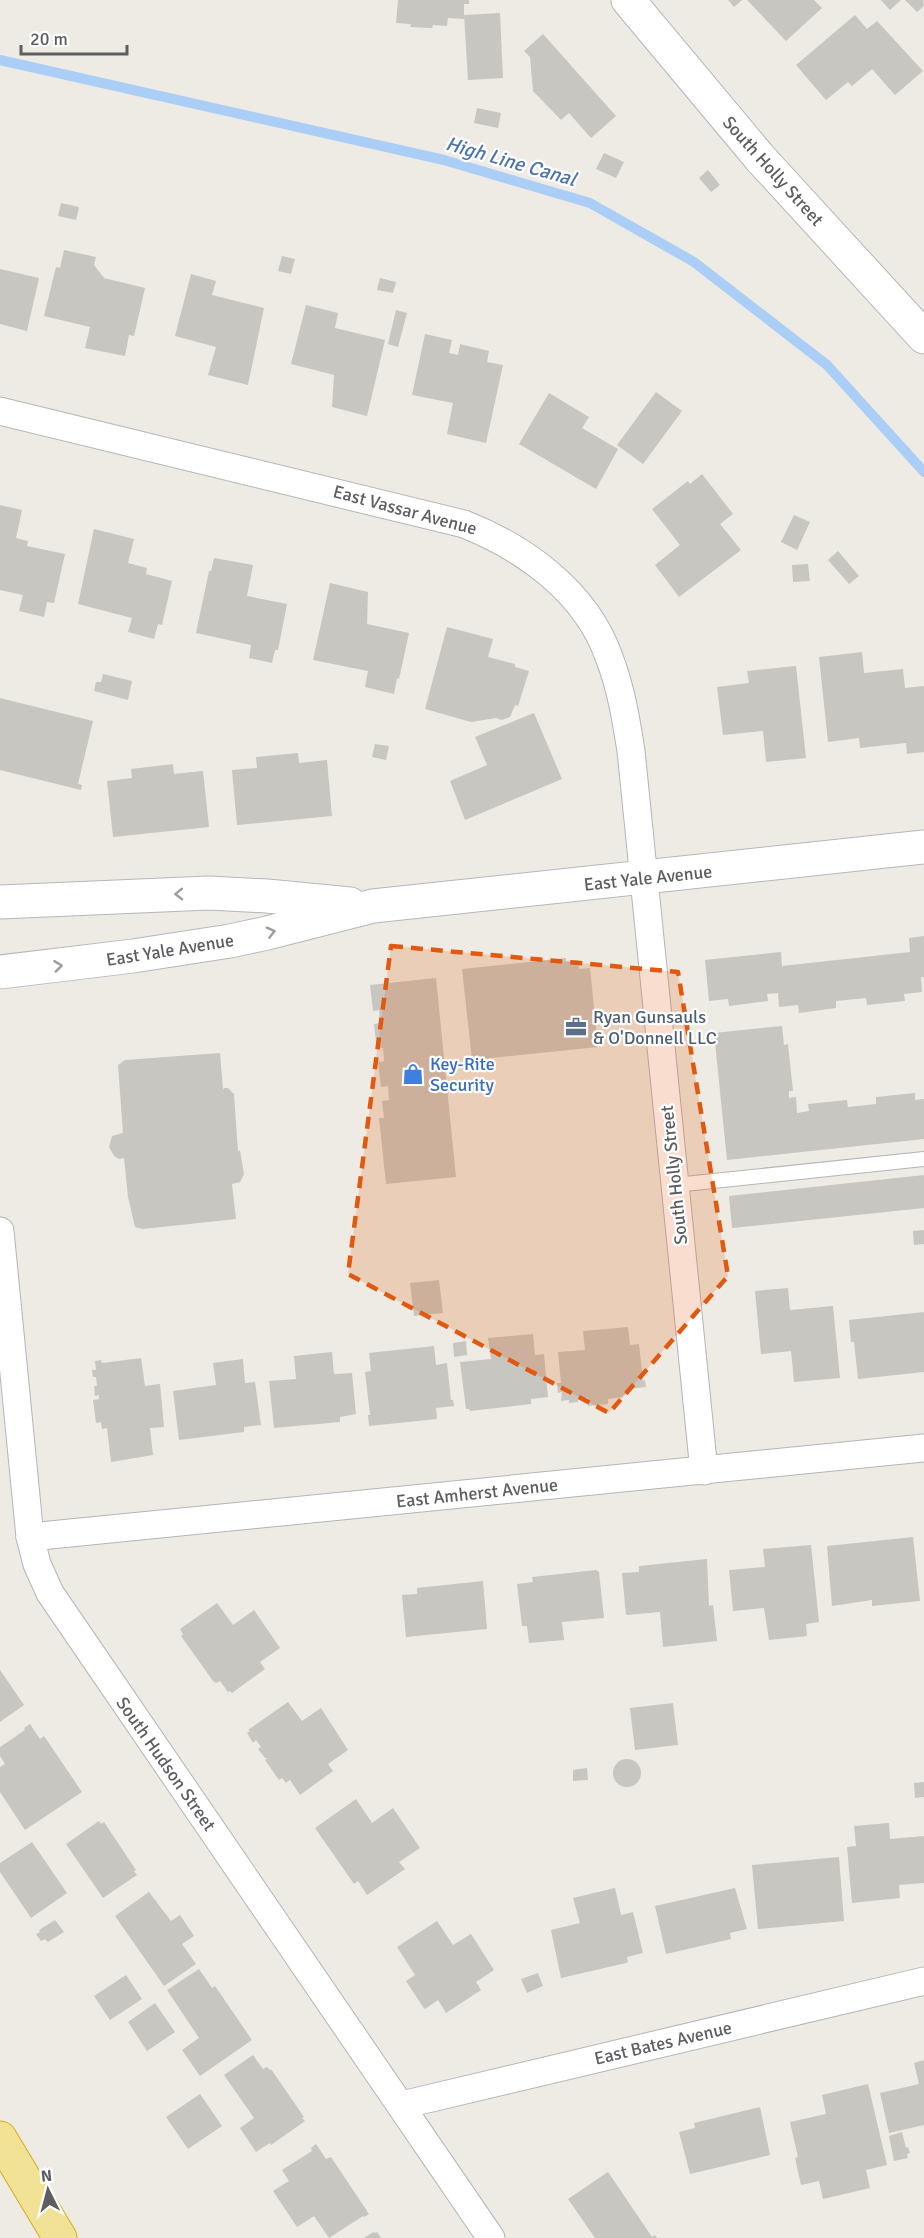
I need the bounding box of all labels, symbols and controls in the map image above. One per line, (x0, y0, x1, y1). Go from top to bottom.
scale bar (21, 18, 128, 56)
text: 20 m (30, 28, 68, 50)
street label: South Holly Street (718, 112, 828, 230)
water label: High Line Canal (443, 131, 581, 193)
street label: East Vassar Avenue (331, 480, 479, 540)
street label: East Yale Avenue (583, 860, 713, 896)
one-way arrow (175, 888, 184, 900)
one-way arrow (266, 927, 276, 940)
street label: East Yale Avenue (105, 929, 235, 971)
one-way arrow (54, 960, 63, 972)
place label: Ryan Gunsauls & O'Donnell LLC (593, 1006, 717, 1049)
office icon: Ryan Gunsauls & O'Donnell LLC (564, 1015, 588, 1039)
place label: Key-Rite Security (430, 1053, 495, 1096)
shop icon: Key-Rite Security (401, 1062, 425, 1086)
street label: South Holly Street (656, 1104, 692, 1246)
street label: East Amherst Avenue (395, 1474, 559, 1512)
street label: South Hudson Street (111, 1693, 221, 1835)
street label: East Bates Avenue (592, 2016, 734, 2070)
north arrow (18, 2160, 78, 2220)
text: N (40, 2166, 53, 2187)

